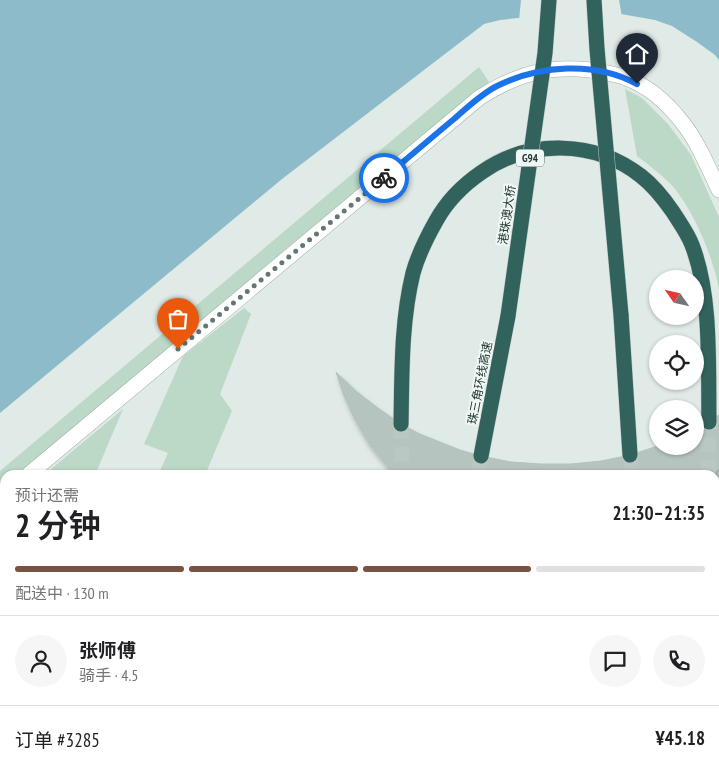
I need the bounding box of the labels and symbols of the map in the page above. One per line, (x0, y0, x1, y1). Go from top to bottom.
pin (616, 33, 658, 84)
road number: G94 (516, 150, 544, 167)
courier (359, 153, 409, 203)
street label: 港珠澳大桥 (495, 184, 518, 246)
north arrow (649, 270, 704, 325)
pin (157, 298, 199, 349)
street label: 珠三角环线高速 (464, 340, 495, 426)

